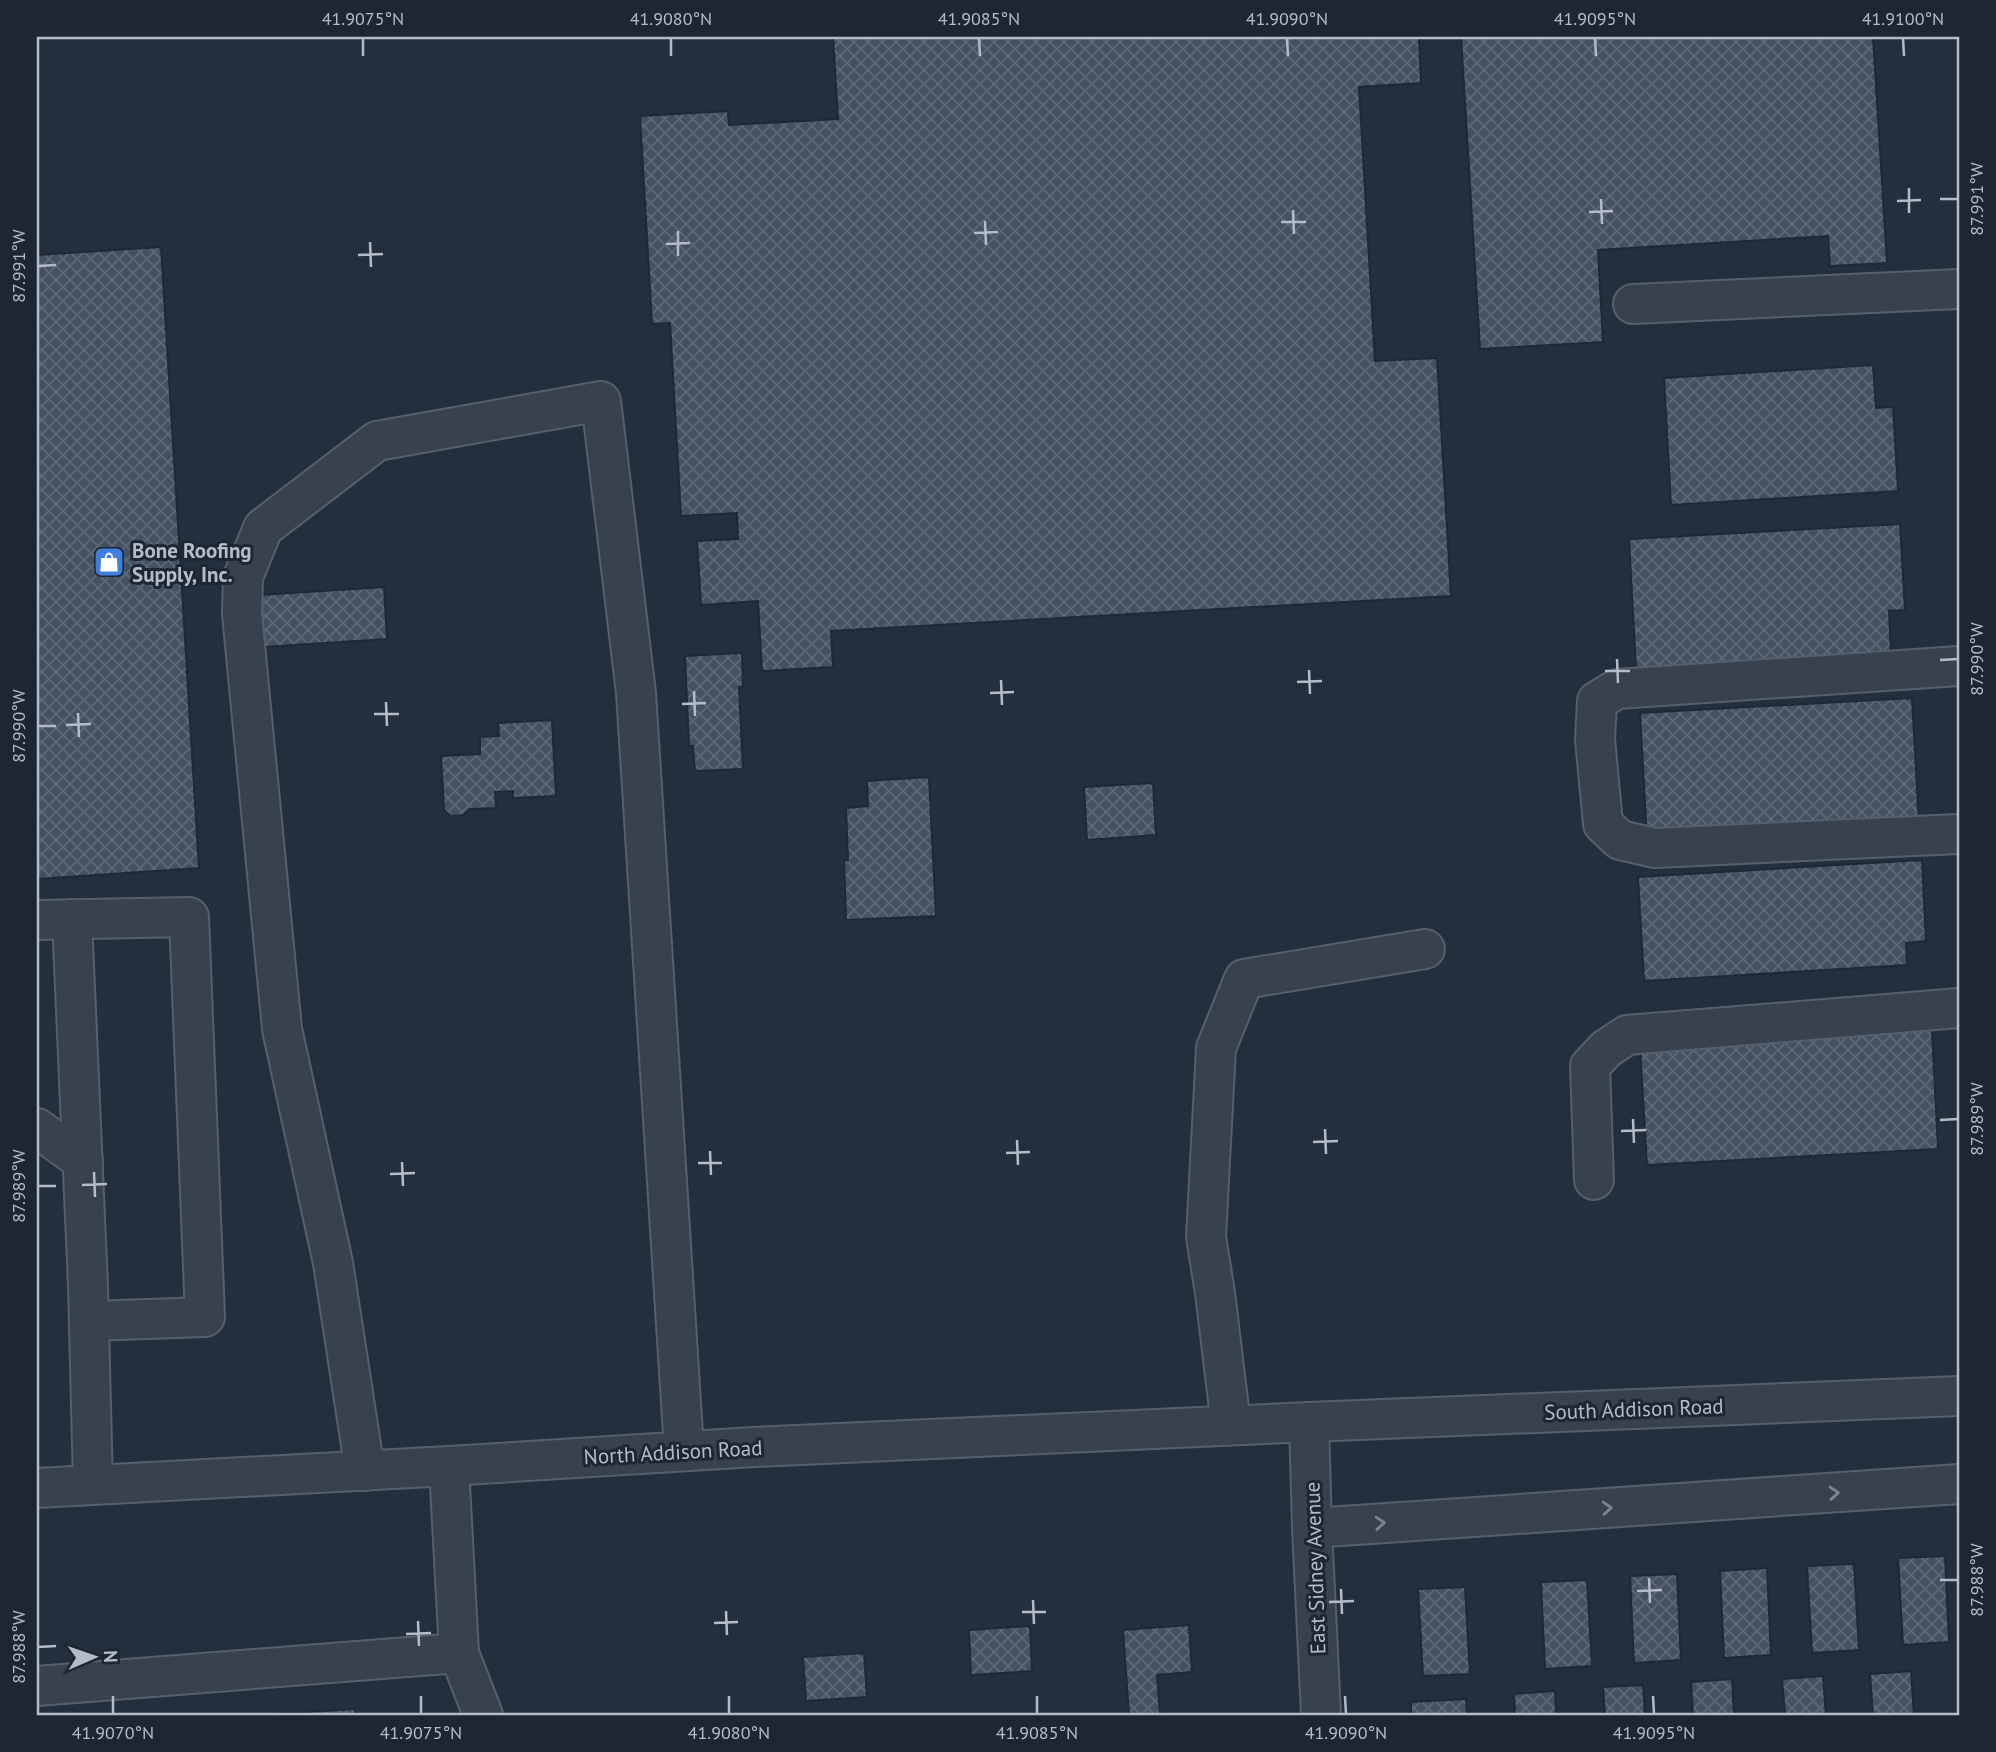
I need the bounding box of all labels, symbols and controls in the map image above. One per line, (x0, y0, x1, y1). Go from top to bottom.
text: 41.9075°N (322, 7, 404, 30)
text: 41.9080°N (630, 7, 712, 30)
text: 41.9085°N (938, 7, 1020, 30)
text: 41.9090°N (1246, 7, 1328, 30)
text: 41.9095°N (1554, 7, 1636, 30)
text: 41.9100°N (1862, 7, 1944, 30)
text: 87.991°W (1965, 162, 1988, 236)
text: 87.991°W (7, 229, 30, 303)
place label: Bone Roofing Supply, Inc. (132, 537, 252, 588)
shop icon: Bone Roofing Supply, Inc. (92, 545, 126, 579)
text: 87.990°W (1965, 622, 1988, 696)
text: 87.990°W (7, 689, 30, 763)
text: 87.989°W (1965, 1082, 1988, 1156)
text: 87.989°W (7, 1149, 30, 1223)
street label: South Addison Road (1544, 1392, 1724, 1426)
street label: North Addison Road (583, 1434, 763, 1470)
street label: East Sidney Avenue (1298, 1481, 1332, 1655)
one-way arrow (1829, 1485, 1840, 1500)
one-way arrow (1602, 1501, 1613, 1516)
one-way arrow (1375, 1516, 1386, 1531)
text: 87.988°W (1965, 1543, 1988, 1617)
text: 87.988°W (7, 1610, 30, 1684)
north arrow (60, 1622, 130, 1692)
text: N (99, 1650, 123, 1663)
text: 41.9070°N (72, 1721, 154, 1744)
text: 41.9075°N (380, 1721, 462, 1744)
text: 41.9080°N (688, 1721, 770, 1744)
text: 41.9085°N (996, 1721, 1078, 1744)
text: 41.9090°N (1305, 1721, 1387, 1744)
text: 41.9095°N (1613, 1721, 1695, 1744)

